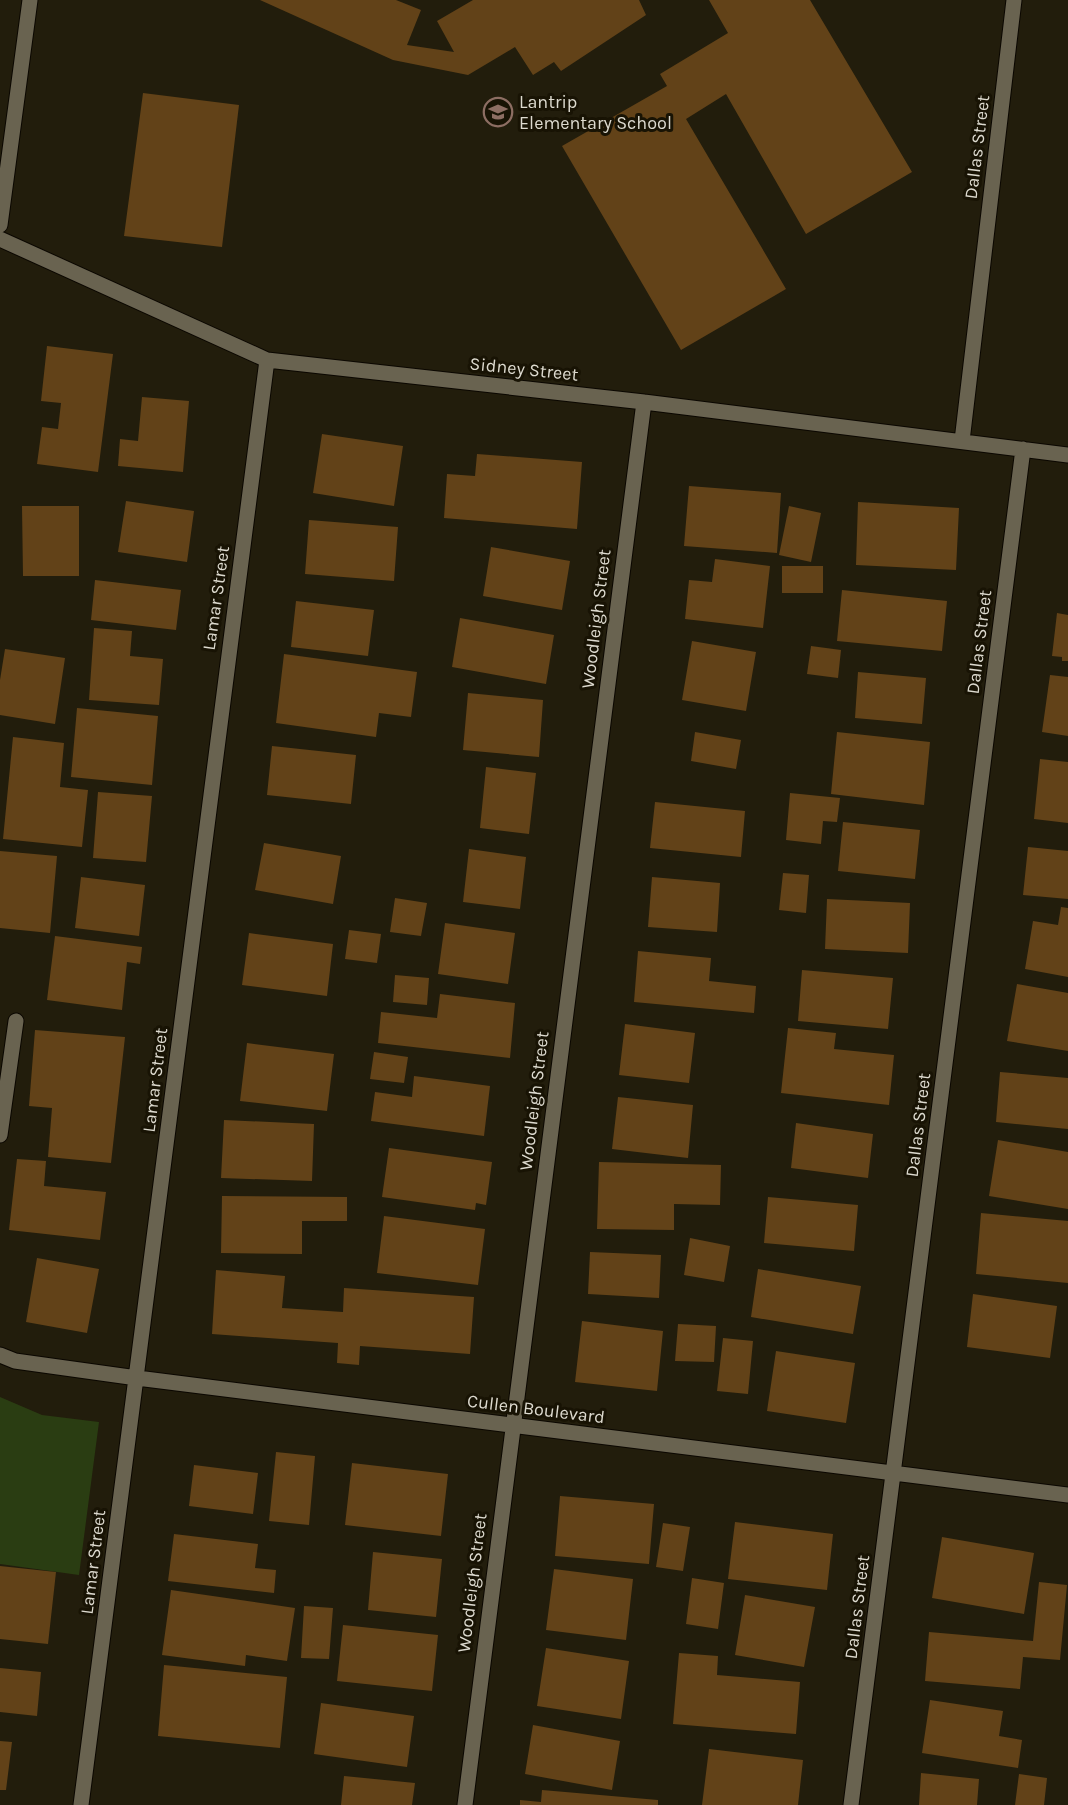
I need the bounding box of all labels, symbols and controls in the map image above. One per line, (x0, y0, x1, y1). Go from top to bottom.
place label: Lantrip Elementary School (519, 91, 672, 134)
street label: Dallas Street (960, 93, 994, 200)
school or university icon: Lantrip Elementary School (482, 96, 514, 128)
street label: Sidney Street (469, 352, 580, 386)
street label: Lamar Street (198, 544, 234, 652)
street label: Woodleigh Street (577, 548, 615, 690)
street label: Dallas Street (962, 588, 996, 695)
street label: Lamar Street (138, 1026, 172, 1134)
street label: Woodleigh Street (515, 1030, 553, 1172)
street label: Dallas Street (901, 1071, 935, 1178)
street label: Cullen Boulevard (466, 1390, 606, 1428)
street label: Lamar Street (76, 1508, 110, 1616)
street label: Woodleigh Street (453, 1512, 491, 1654)
street label: Dallas Street (840, 1553, 874, 1660)

